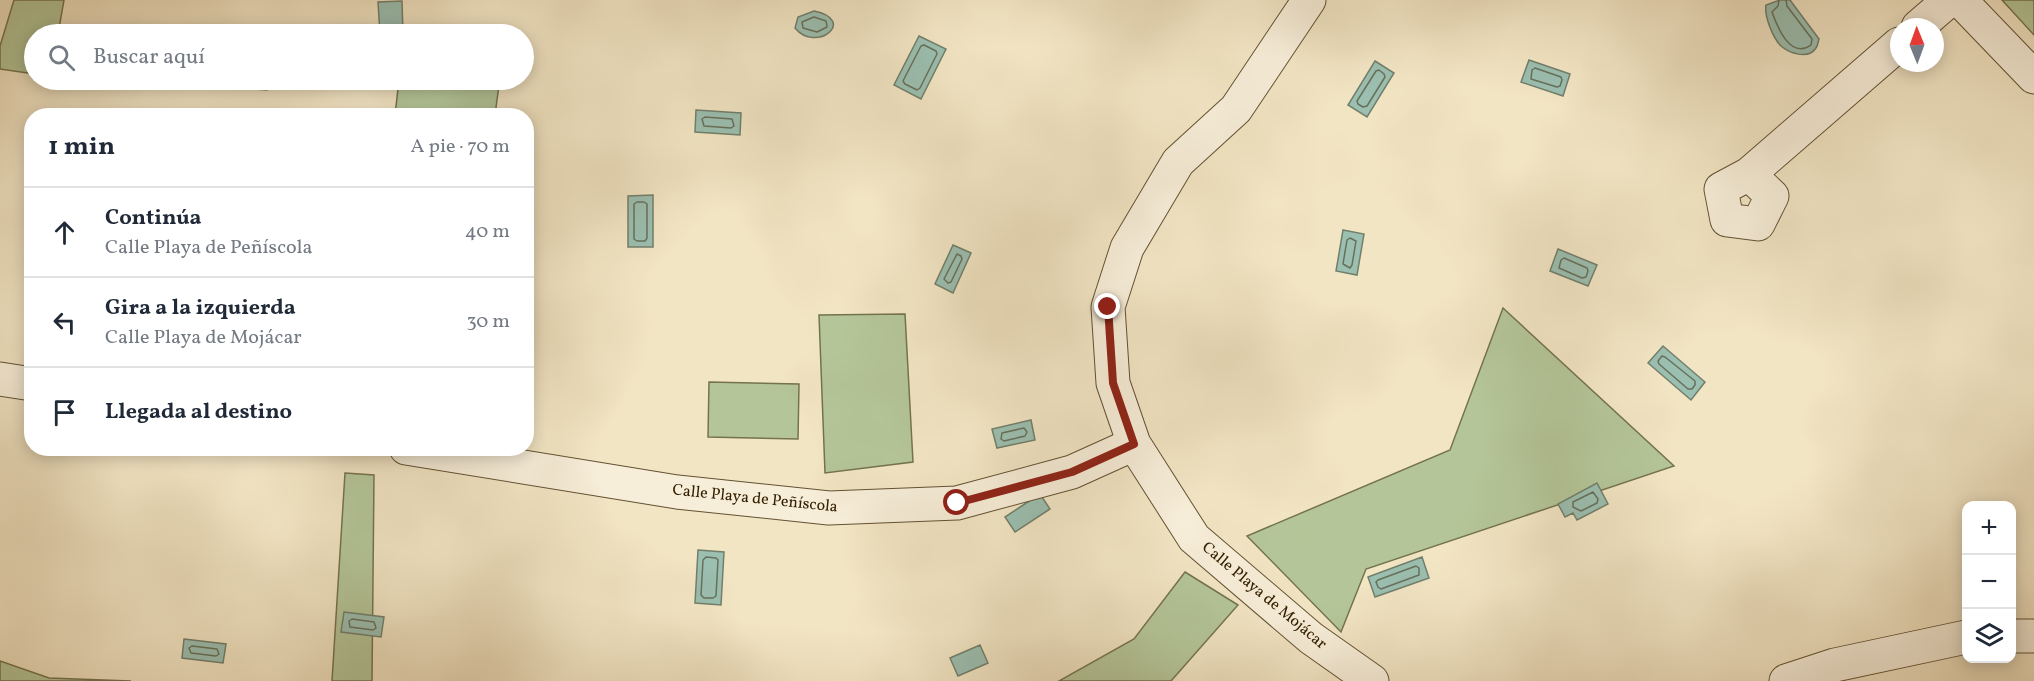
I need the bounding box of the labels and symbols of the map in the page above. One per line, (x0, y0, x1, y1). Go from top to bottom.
north arrow (1890, 18, 1944, 72)
route end (1094, 293, 1120, 319)
street label: Calle Playa de Peñíscola (671, 479, 839, 519)
route start (943, 489, 969, 515)
street label: Calle Playa de Mojácar (1197, 537, 1332, 655)

